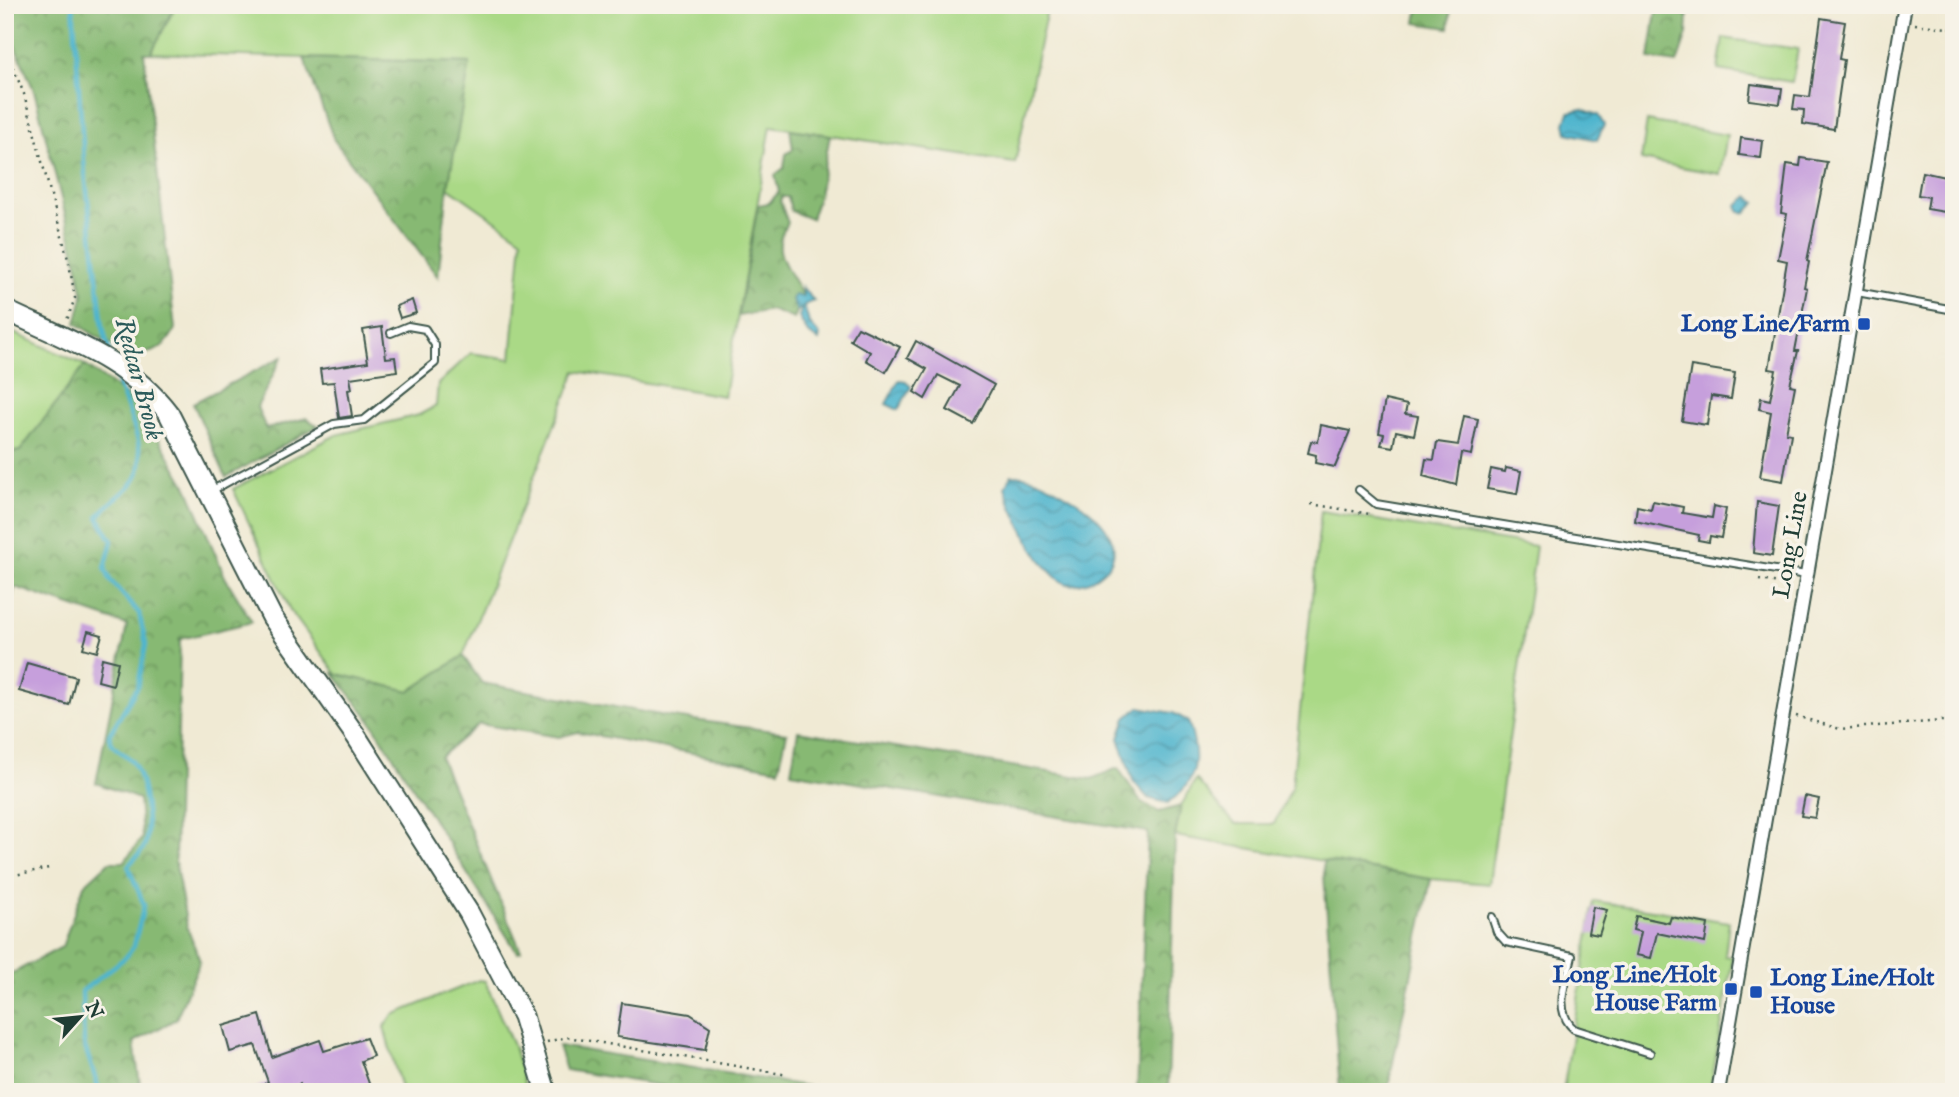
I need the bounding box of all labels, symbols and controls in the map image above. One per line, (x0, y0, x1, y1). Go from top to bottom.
place label: Long Line/Farm (1681, 309, 1850, 340)
water label: Redcar Brook (107, 314, 171, 445)
marker: Long Line/Farm (1856, 316, 1872, 332)
street label: Long Line (1766, 489, 1816, 601)
place label: Long Line/Holt House Farm (1552, 960, 1718, 1019)
place label: Long Line/Holt House (1770, 963, 1935, 1022)
marker: Long Line/Holt House Farm (1723, 981, 1739, 997)
north arrow (46, 982, 116, 1052)
marker: Long Line/Holt House (1748, 984, 1764, 1000)
text: N (78, 997, 108, 1023)

